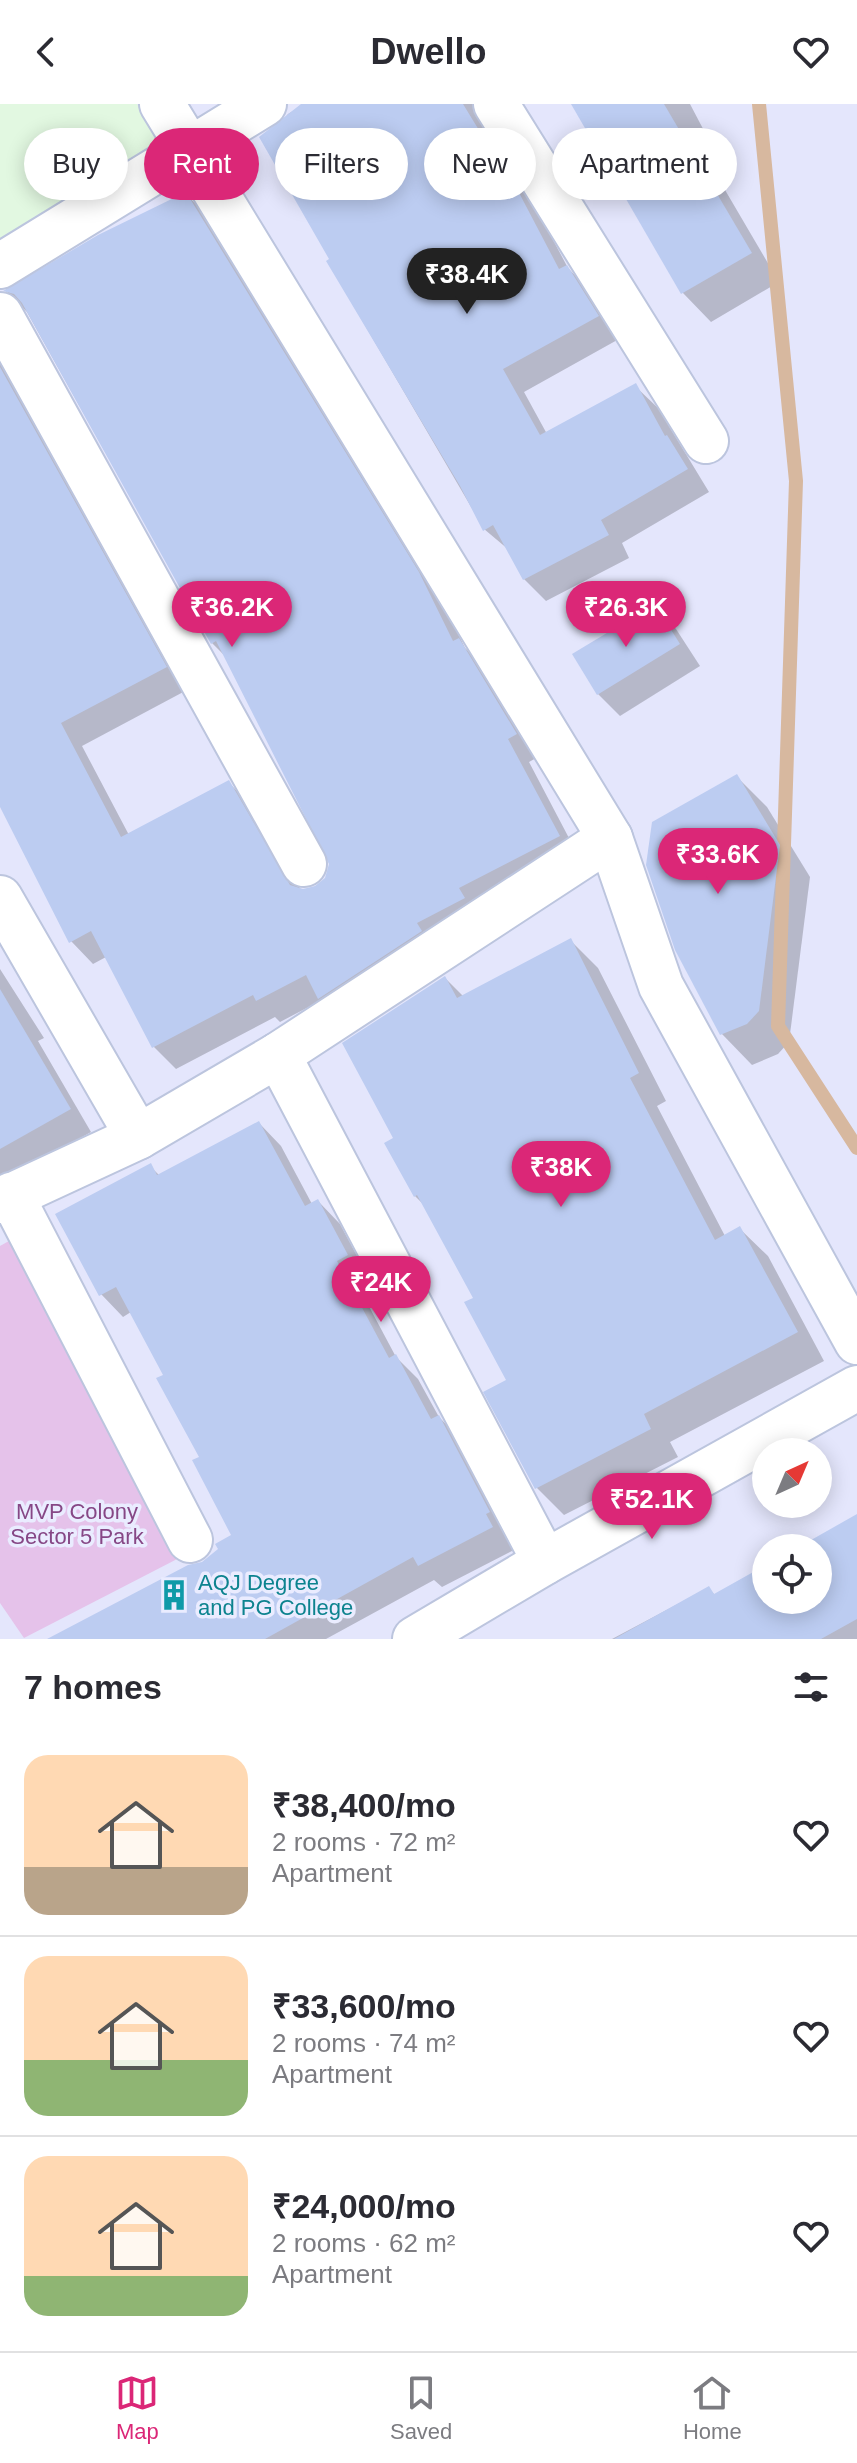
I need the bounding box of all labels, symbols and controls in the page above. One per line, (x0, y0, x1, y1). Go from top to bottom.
icon: back (24, 30, 68, 74)
icon: heart (789, 30, 833, 74)
text: Dwello (370, 31, 487, 72)
chip: Buy (24, 128, 128, 200)
chip: Rent (144, 128, 259, 200)
chip: Filters (275, 128, 408, 200)
chip: New (424, 128, 536, 200)
chip: Apartment (552, 128, 737, 200)
pin: ₹38.4K (402, 248, 532, 316)
text: ₹38.4K (425, 259, 509, 289)
pin: ₹36.2K (167, 581, 297, 649)
pin: ₹26.3K (561, 581, 691, 649)
text: ₹36.2K (190, 592, 274, 622)
text: ₹26.3K (584, 592, 668, 622)
pin: ₹33.6K (653, 828, 783, 896)
text: ₹33.6K (676, 839, 760, 869)
pin: ₹38K (514, 1141, 608, 1209)
text: ₹38K (530, 1152, 592, 1182)
pin: ₹24K (334, 1256, 428, 1324)
text: ₹24K (350, 1267, 412, 1297)
north arrow (752, 1438, 832, 1518)
map controls (752, 1438, 832, 1614)
pin: ₹52.1K (587, 1473, 717, 1541)
text: ₹52.1K (610, 1484, 694, 1514)
park label: MVP Colony Sector 5 Park (10, 1499, 145, 1549)
button: locate (752, 1534, 832, 1614)
place label: AQJ Degree and PG College (198, 1570, 353, 1620)
building icon: AQJ Degree and PG College (157, 1578, 191, 1612)
icon: filters (789, 1665, 833, 1709)
text: 7 homes (24, 1668, 162, 1706)
text: ₹38,400/mo (272, 1786, 456, 1824)
icon: home (88, 1787, 184, 1883)
icon: heart (789, 1813, 833, 1857)
text: 2 rooms · 72 m² (272, 1827, 456, 1857)
text: Apartment (272, 1858, 392, 1888)
text: ₹33,600/mo (272, 1987, 456, 2025)
icon: home (88, 1988, 184, 2084)
icon: heart (789, 2014, 833, 2058)
text: 2 rooms · 74 m² (272, 2028, 456, 2058)
text: Apartment (272, 2059, 392, 2089)
text: ₹24,000/mo (272, 2187, 456, 2225)
icon: home (88, 2188, 184, 2284)
icon: heart (789, 2214, 833, 2258)
text: 2 rooms · 62 m² (272, 2228, 456, 2258)
text: Apartment (272, 2259, 392, 2289)
tab: Map (115, 2371, 159, 2445)
tab: Saved (390, 2371, 452, 2445)
tab: Home (683, 2371, 742, 2445)

